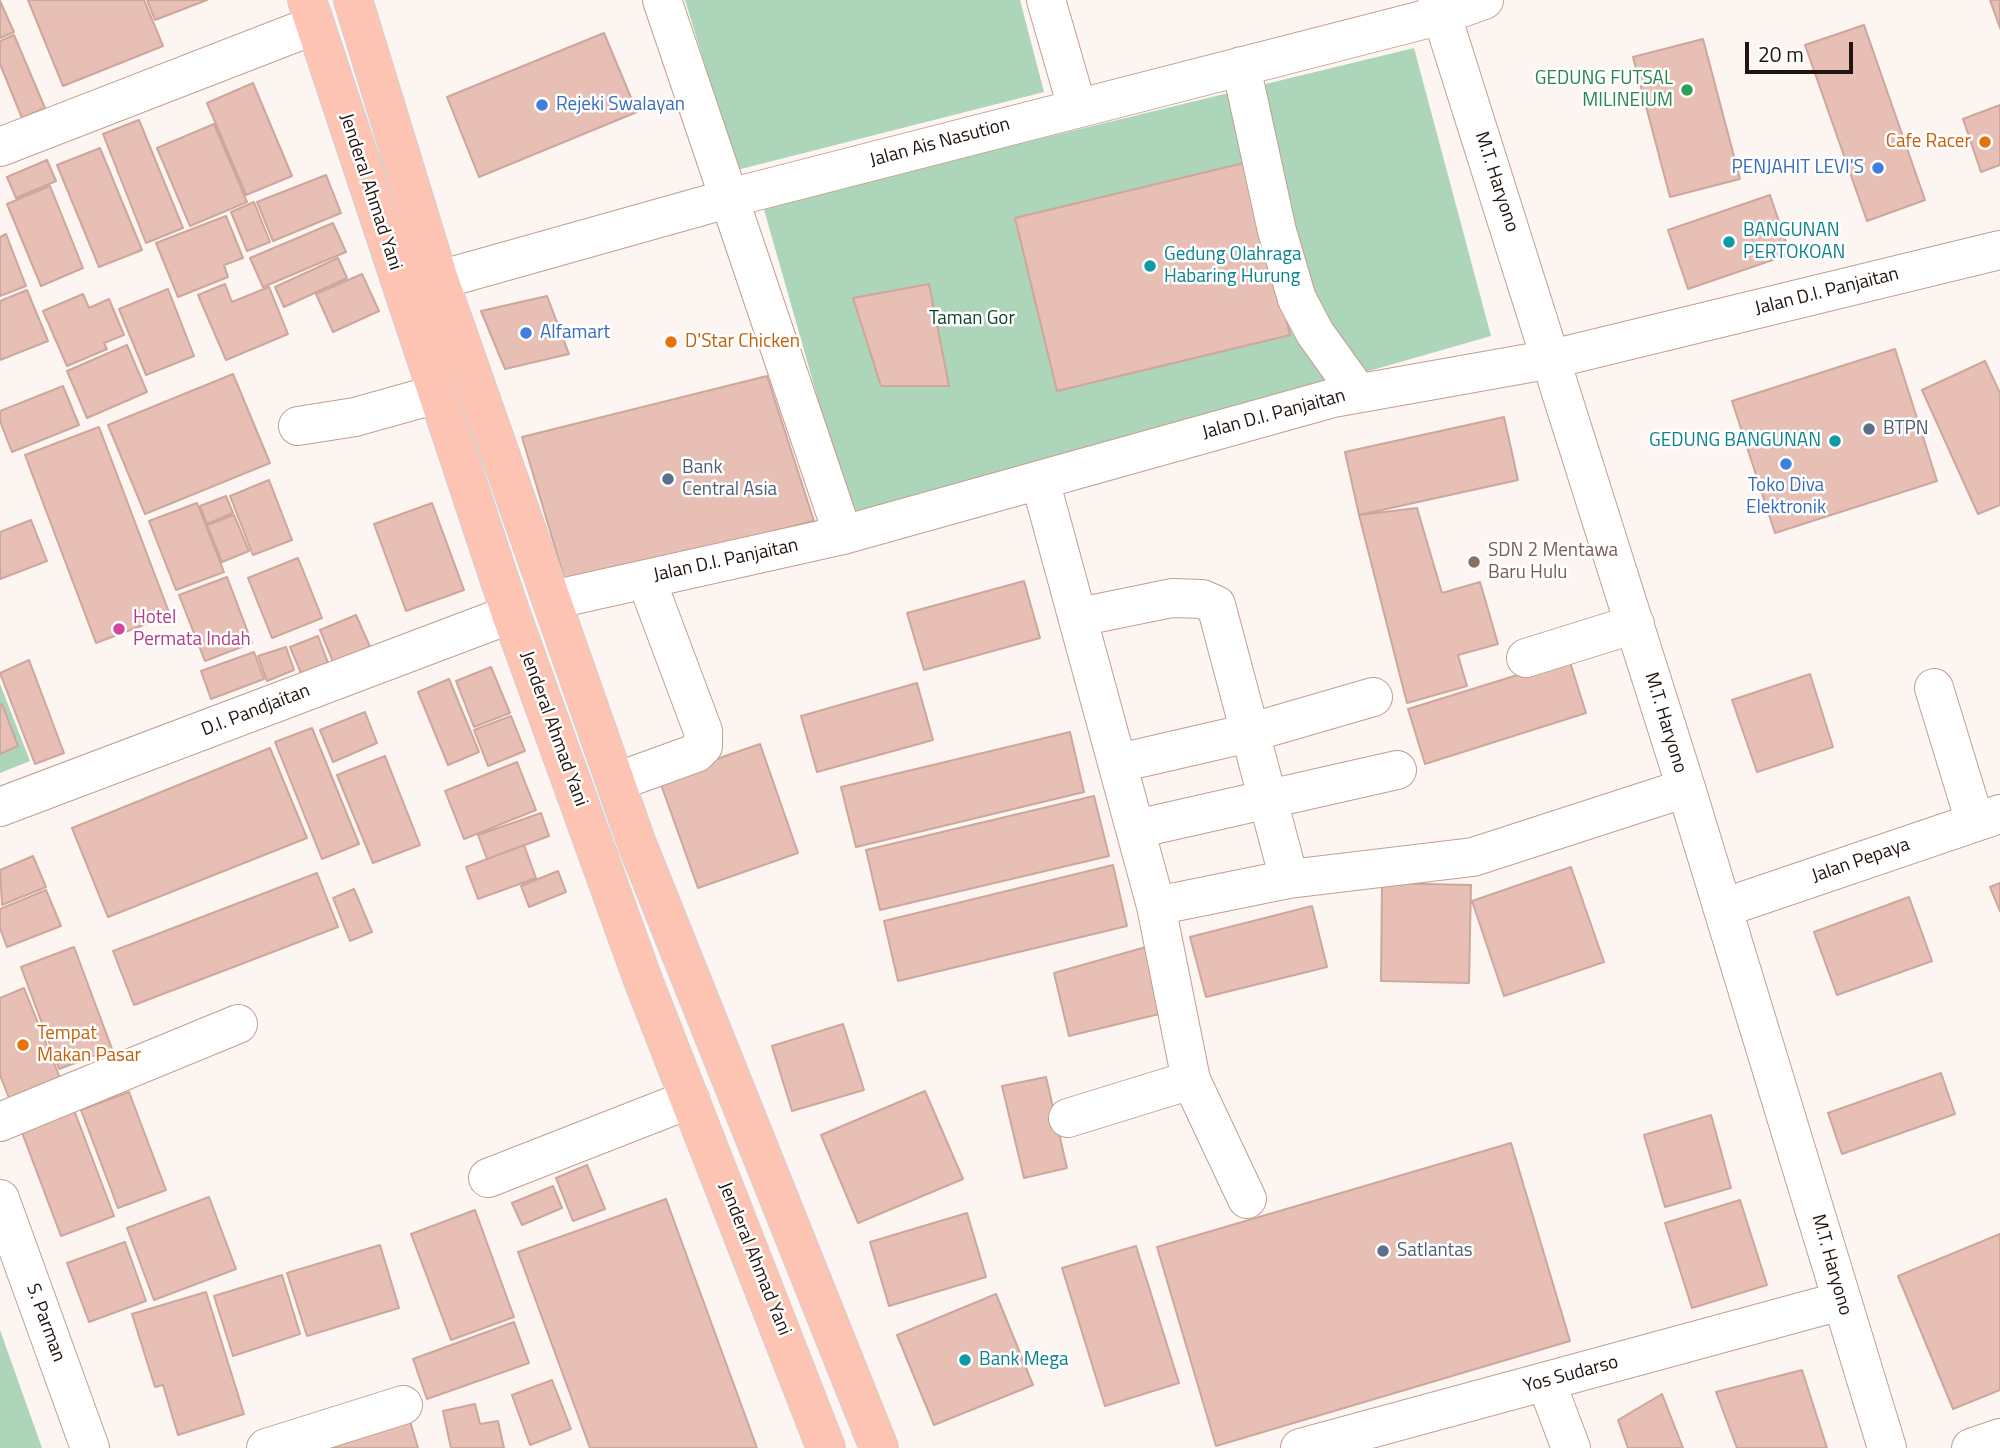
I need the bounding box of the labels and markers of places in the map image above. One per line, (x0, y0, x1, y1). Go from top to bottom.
place label: GEDUNG FUTSAL MILINEIUM (1535, 68, 1673, 112)
marker: GEDUNG FUTSAL MILINEIUM (1679, 82, 1695, 98)
place label: Rejeki Swalayan (556, 94, 685, 116)
marker: Rejeki Swalayan (534, 97, 550, 113)
place label: Cafe Racer (1886, 131, 1971, 153)
marker: Cafe Racer (1977, 134, 1993, 150)
place label: PENJAHIT LEVI'S (1731, 157, 1864, 179)
marker: PENJAHIT LEVI'S (1870, 160, 1886, 176)
place label: BANGUNAN PERTOKOAN (1743, 220, 1845, 264)
marker: BANGUNAN PERTOKOAN (1721, 234, 1737, 250)
place label: Gedung Olahraga Habaring Hurung (1164, 244, 1302, 288)
marker: Gedung Olahraga Habaring Hurung (1142, 258, 1158, 274)
place label: Alfamart (540, 322, 610, 344)
marker: Alfamart (518, 325, 534, 341)
place label: D'Star Chicken (685, 331, 800, 353)
marker: D'Star Chicken (663, 334, 679, 350)
place label: BTPN (1883, 418, 1929, 440)
marker: BTPN (1861, 421, 1877, 437)
place label: GEDUNG BANGUNAN (1649, 430, 1821, 452)
marker: GEDUNG BANGUNAN (1827, 433, 1843, 449)
marker: Toko Diva Elektronik (1778, 456, 1794, 472)
place label: Bank Central Asia (682, 457, 777, 501)
marker: Bank Central Asia (660, 471, 676, 487)
place label: Toko Diva Elektronik (1746, 475, 1826, 519)
place label: SDN 2 Mentawa Baru Hulu (1488, 540, 1618, 584)
marker: SDN 2 Mentawa Baru Hulu (1466, 554, 1482, 570)
place label: Hotel Permata Indah (133, 607, 251, 651)
marker: Hotel Permata Indah (111, 621, 127, 637)
place label: Tempat Makan Pasar (37, 1023, 141, 1067)
marker: Tempat Makan Pasar (15, 1037, 31, 1053)
place label: Satlantas (1397, 1240, 1473, 1262)
marker: Satlantas (1375, 1243, 1391, 1259)
place label: Bank Mega (979, 1349, 1068, 1371)
marker: Bank Mega (957, 1352, 973, 1368)

